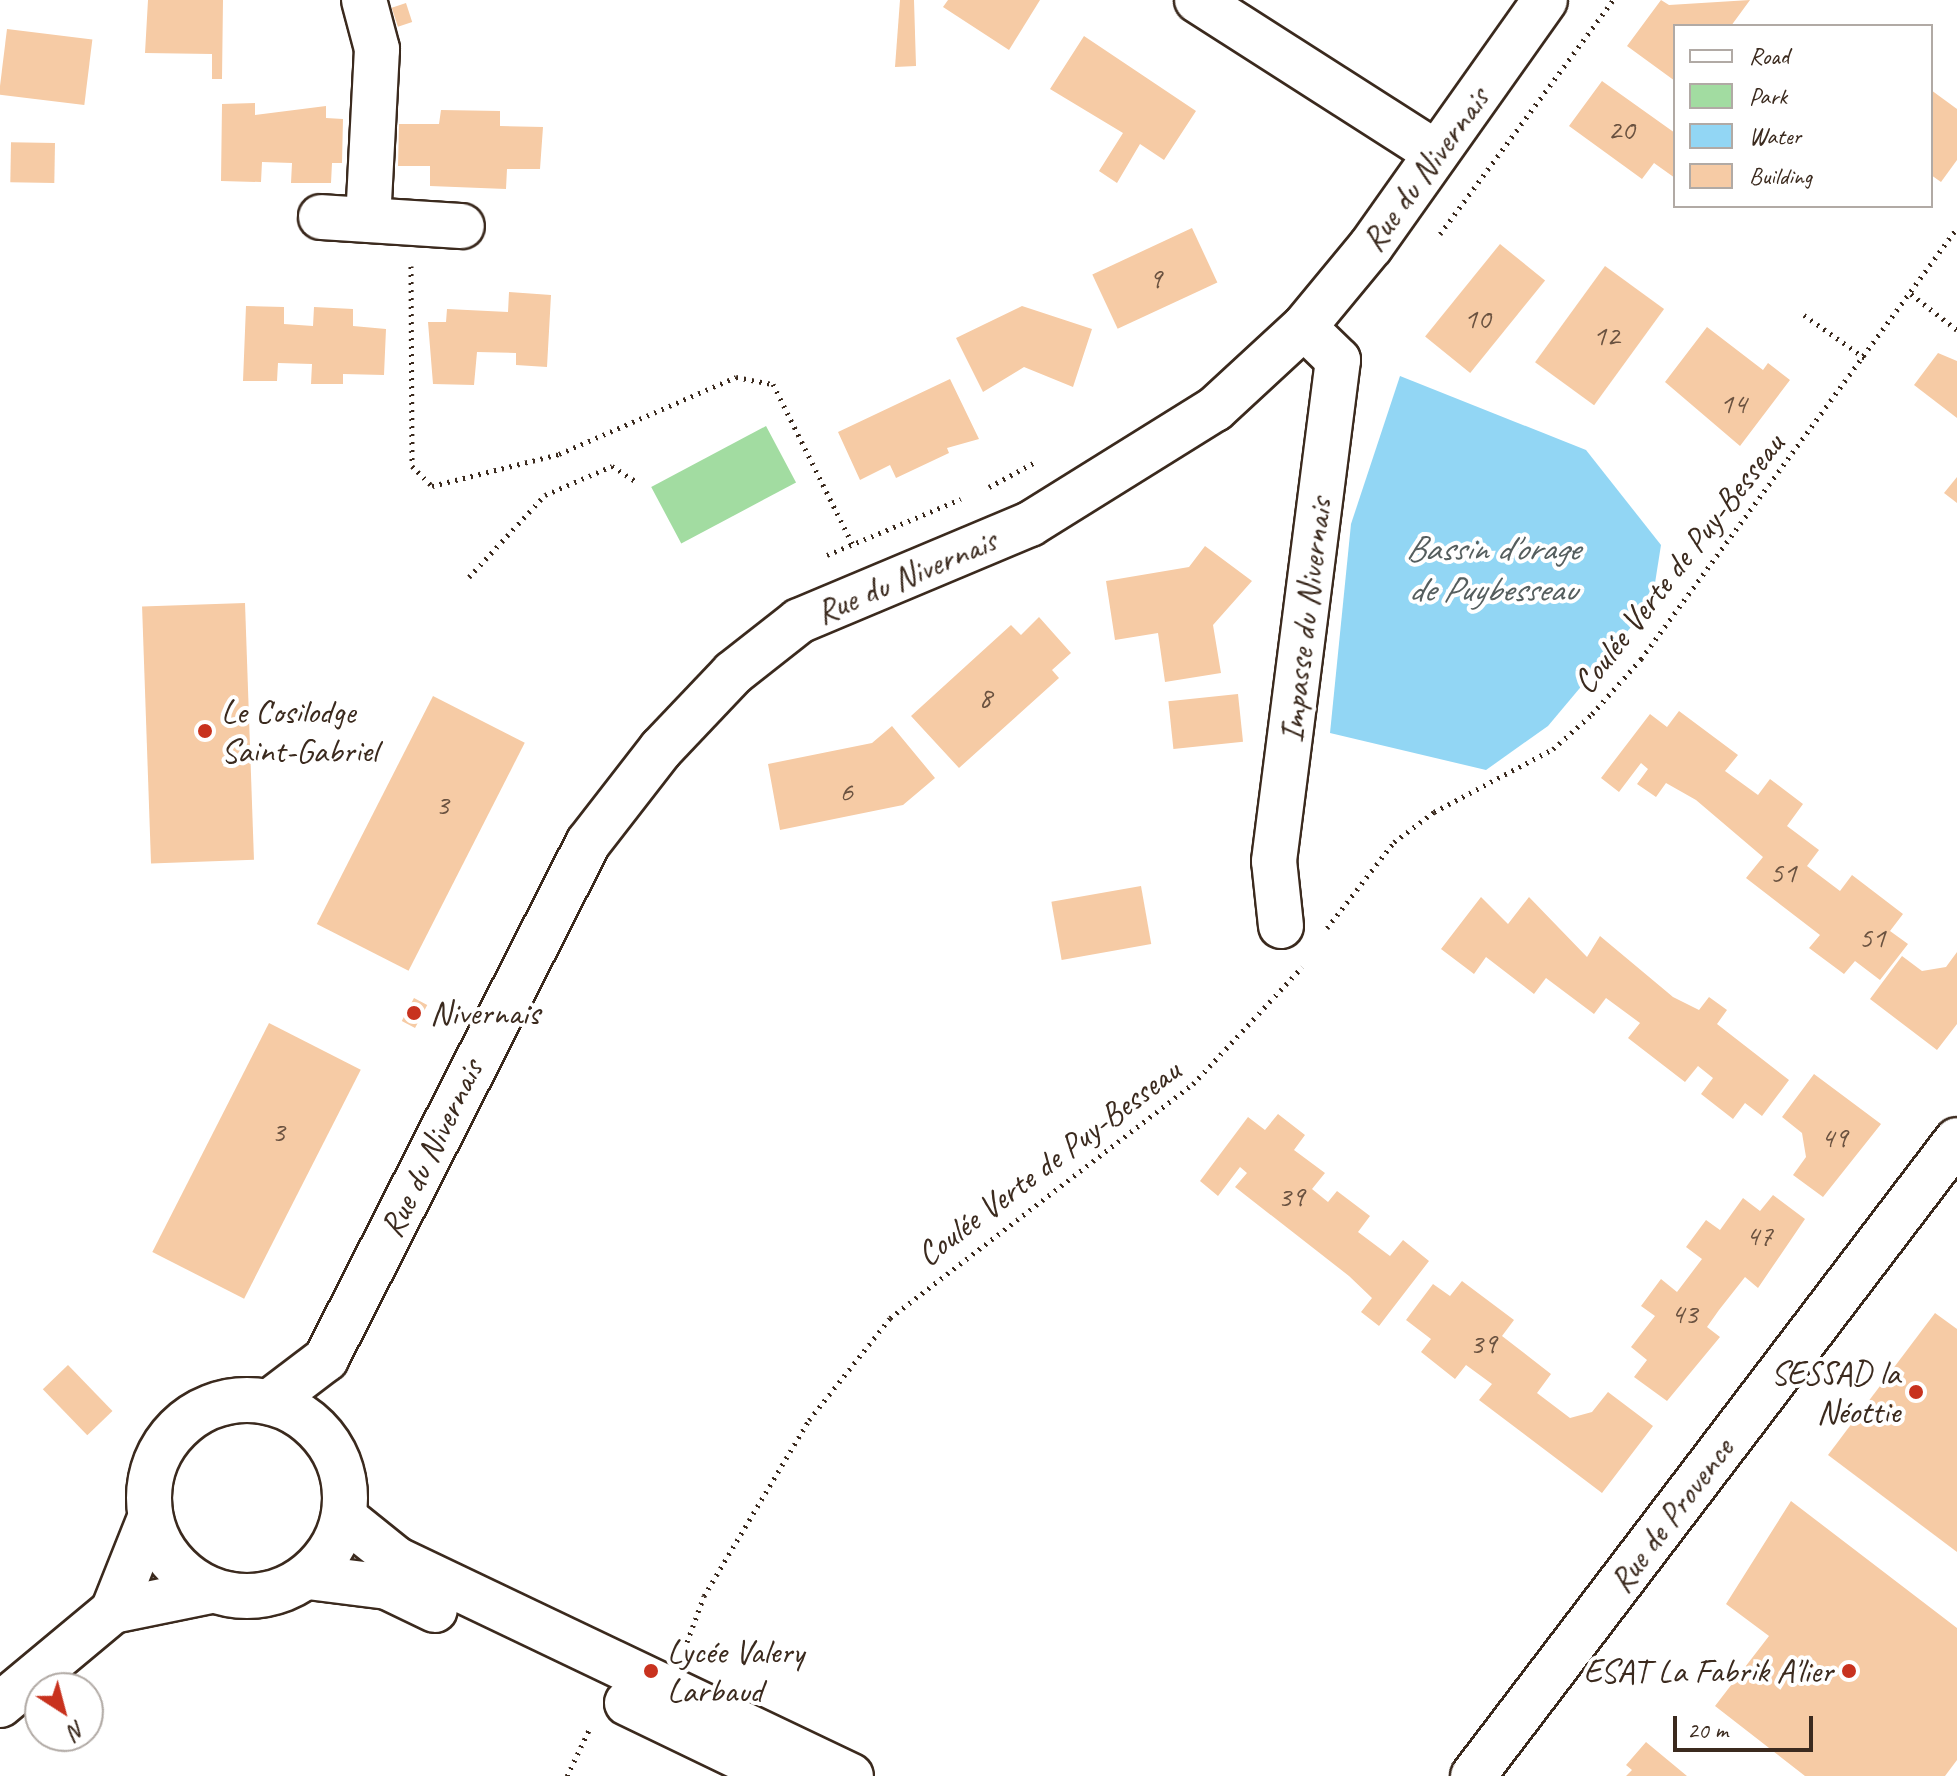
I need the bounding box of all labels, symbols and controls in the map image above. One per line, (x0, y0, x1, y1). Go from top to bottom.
legend (1673, 24, 1933, 208)
text: Road (1749, 41, 1789, 71)
street label: Rue du Nivernais (1352, 79, 1498, 259)
text: Park (1749, 81, 1787, 111)
house number: 20 (1608, 111, 1634, 147)
text: Water (1749, 121, 1801, 151)
text: Building (1749, 161, 1812, 191)
house number: 9 (1148, 260, 1162, 296)
house number: 10 (1464, 300, 1490, 336)
house number: 12 (1593, 317, 1619, 353)
house number: 14 (1720, 385, 1746, 421)
street label: Coulée Verte de Puy-Besseau (1564, 425, 1792, 701)
street label: Impasse du Nivernais (1270, 495, 1340, 745)
street label: Rue du Nivernais (809, 520, 1003, 632)
water label: Bassin d'orage de Puybesseau (1405, 526, 1579, 611)
house number: 8 (978, 679, 992, 715)
place label: Le Cosilodge Saint-Gabriel (221, 691, 378, 770)
marker: Le Cosilodge Saint-Gabriel (196, 722, 214, 740)
house number: 6 (839, 773, 853, 809)
house number: 3 (435, 786, 449, 822)
house number: 51 (1770, 854, 1796, 890)
house number: 51 (1859, 919, 1885, 955)
place label: Nivernais (430, 993, 539, 1033)
marker: Nivernais (405, 1004, 423, 1022)
street label: Coulée Verte de Puy-Besseau (909, 1050, 1187, 1274)
street label: Rue du Nivernais (370, 1053, 492, 1243)
house number: 3 (271, 1113, 285, 1149)
house number: 49 (1821, 1119, 1847, 1155)
house number: 39 (1278, 1178, 1304, 1214)
house number: 47 (1746, 1217, 1772, 1253)
house number: 43 (1671, 1295, 1697, 1331)
house number: 39 (1470, 1325, 1496, 1361)
place label: SESSAD la Néottie (1771, 1352, 1900, 1432)
marker: SESSAD la Néottie (1907, 1383, 1925, 1401)
street label: Rue de Provence (1600, 1430, 1742, 1600)
place label: Lycée Valery Larbaud (667, 1631, 805, 1710)
place label: ESAT La Fabrik A'lier (1582, 1651, 1833, 1691)
marker: Lycée Valery Larbaud (642, 1662, 660, 1680)
marker: ESAT La Fabrik A'lier (1840, 1662, 1858, 1680)
north arrow (24, 1672, 104, 1752)
scale bar (1677, 1700, 1817, 1750)
text: N (63, 1714, 91, 1745)
text: 20 m (1687, 1715, 1728, 1745)

